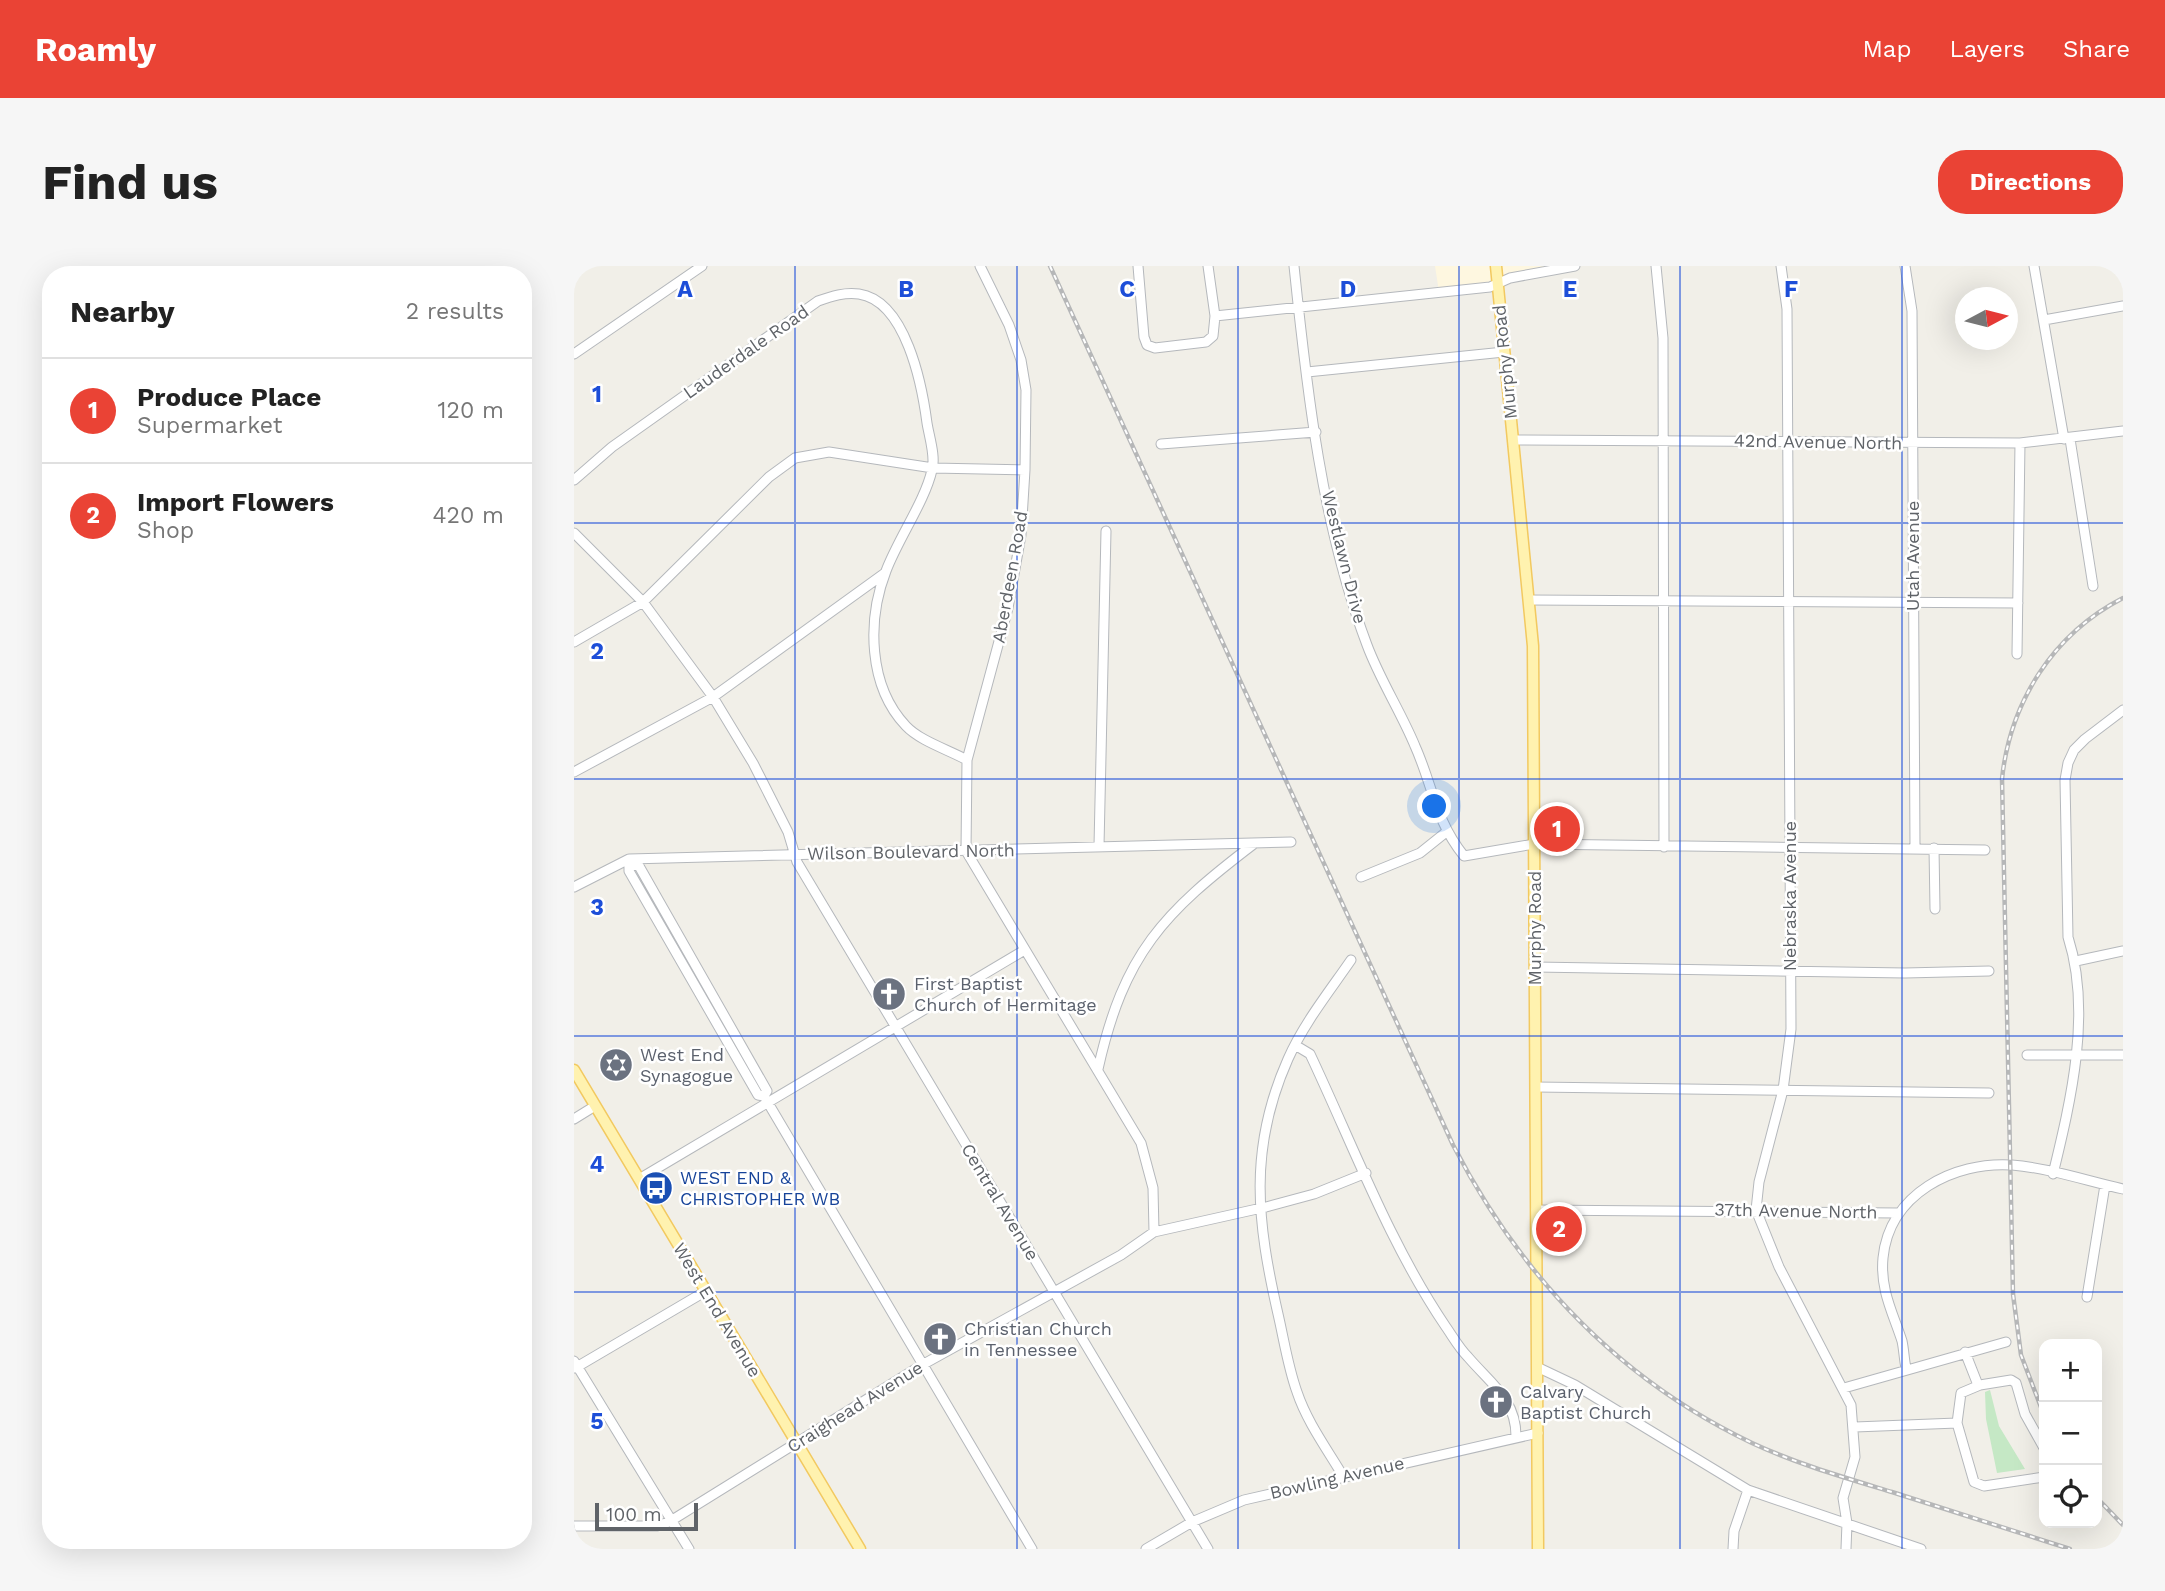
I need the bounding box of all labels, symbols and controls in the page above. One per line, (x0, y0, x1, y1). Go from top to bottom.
text: Roamly (35, 30, 156, 69)
text: Map (1863, 35, 1911, 63)
text: Layers (1949, 35, 2025, 63)
text: Share (2063, 35, 2130, 63)
button: Directions (1938, 150, 2123, 214)
text: Find us (42, 153, 218, 211)
text: A (677, 276, 693, 303)
text: B (898, 276, 914, 303)
text: C (1119, 276, 1135, 303)
text: D (1340, 276, 1356, 303)
text: E (1563, 276, 1577, 303)
text: F (1784, 276, 1798, 303)
north arrow (1955, 287, 2018, 350)
text: Nearby (70, 294, 175, 329)
text: 2 results (406, 298, 504, 325)
street label: Lauderdale Road (679, 300, 812, 403)
street label: Murphy Road (1488, 304, 1521, 420)
text: 1 (592, 381, 602, 408)
text: Produce Place (137, 382, 321, 412)
text: 1 (88, 397, 98, 424)
text: 120 m (438, 397, 504, 424)
text: Supermarket (137, 412, 282, 439)
street label: 42nd Avenue North (1734, 430, 1902, 453)
text: Import Flowers (137, 487, 334, 517)
street label: Westlawn Drive (1318, 488, 1371, 626)
street label: Utah Avenue (1902, 501, 1923, 611)
text: 2 (86, 502, 100, 529)
text: 420 m (432, 502, 504, 529)
street label: Aberdeen Road (988, 509, 1031, 645)
text: Shop (137, 517, 194, 544)
text: 2 (590, 638, 604, 665)
your location (1417, 789, 1451, 823)
pin: 1 (1534, 803, 1580, 855)
street label: Nebraska Avenue (1779, 821, 1800, 971)
street label: Wilson Boulevard North (807, 839, 1015, 864)
street label: Murphy Road (1524, 871, 1545, 985)
text: 3 (590, 894, 604, 921)
place label: First Baptist Church of Hermitage (914, 973, 1097, 1015)
church icon: First Baptist Church of Hermitage (870, 975, 908, 1013)
place label: West End Synagogue (640, 1044, 733, 1086)
synagogue icon: West End Synagogue (597, 1046, 635, 1084)
street label: Central Avenue (957, 1140, 1044, 1264)
text: 4 (590, 1151, 605, 1178)
place label: WEST END & CHRISTOPHER WB (680, 1167, 840, 1209)
bus stop icon: WEST END & CHRISTOPHER WB (637, 1169, 675, 1207)
street label: 37th Avenue North (1714, 1199, 1878, 1222)
pin: 2 (1536, 1203, 1582, 1255)
street label: West End Avenue (669, 1239, 766, 1381)
place label: Christian Church in Tennessee (964, 1318, 1112, 1360)
church icon: Christian Church in Tennessee (921, 1320, 959, 1358)
map controls (2039, 1339, 2102, 1528)
button: + (2039, 1339, 2102, 1402)
street label: Craighead Avenue (783, 1356, 926, 1457)
place label: Calvary Baptist Church (1520, 1381, 1651, 1423)
church icon: Calvary Baptist Church (1477, 1383, 1515, 1421)
button: − (2039, 1402, 2102, 1465)
text: 5 (590, 1408, 604, 1435)
street label: Bowling Avenue (1268, 1452, 1406, 1503)
button: locate (2039, 1465, 2102, 1528)
scale bar (595, 1500, 698, 1532)
text: 100 m (606, 1503, 662, 1526)

